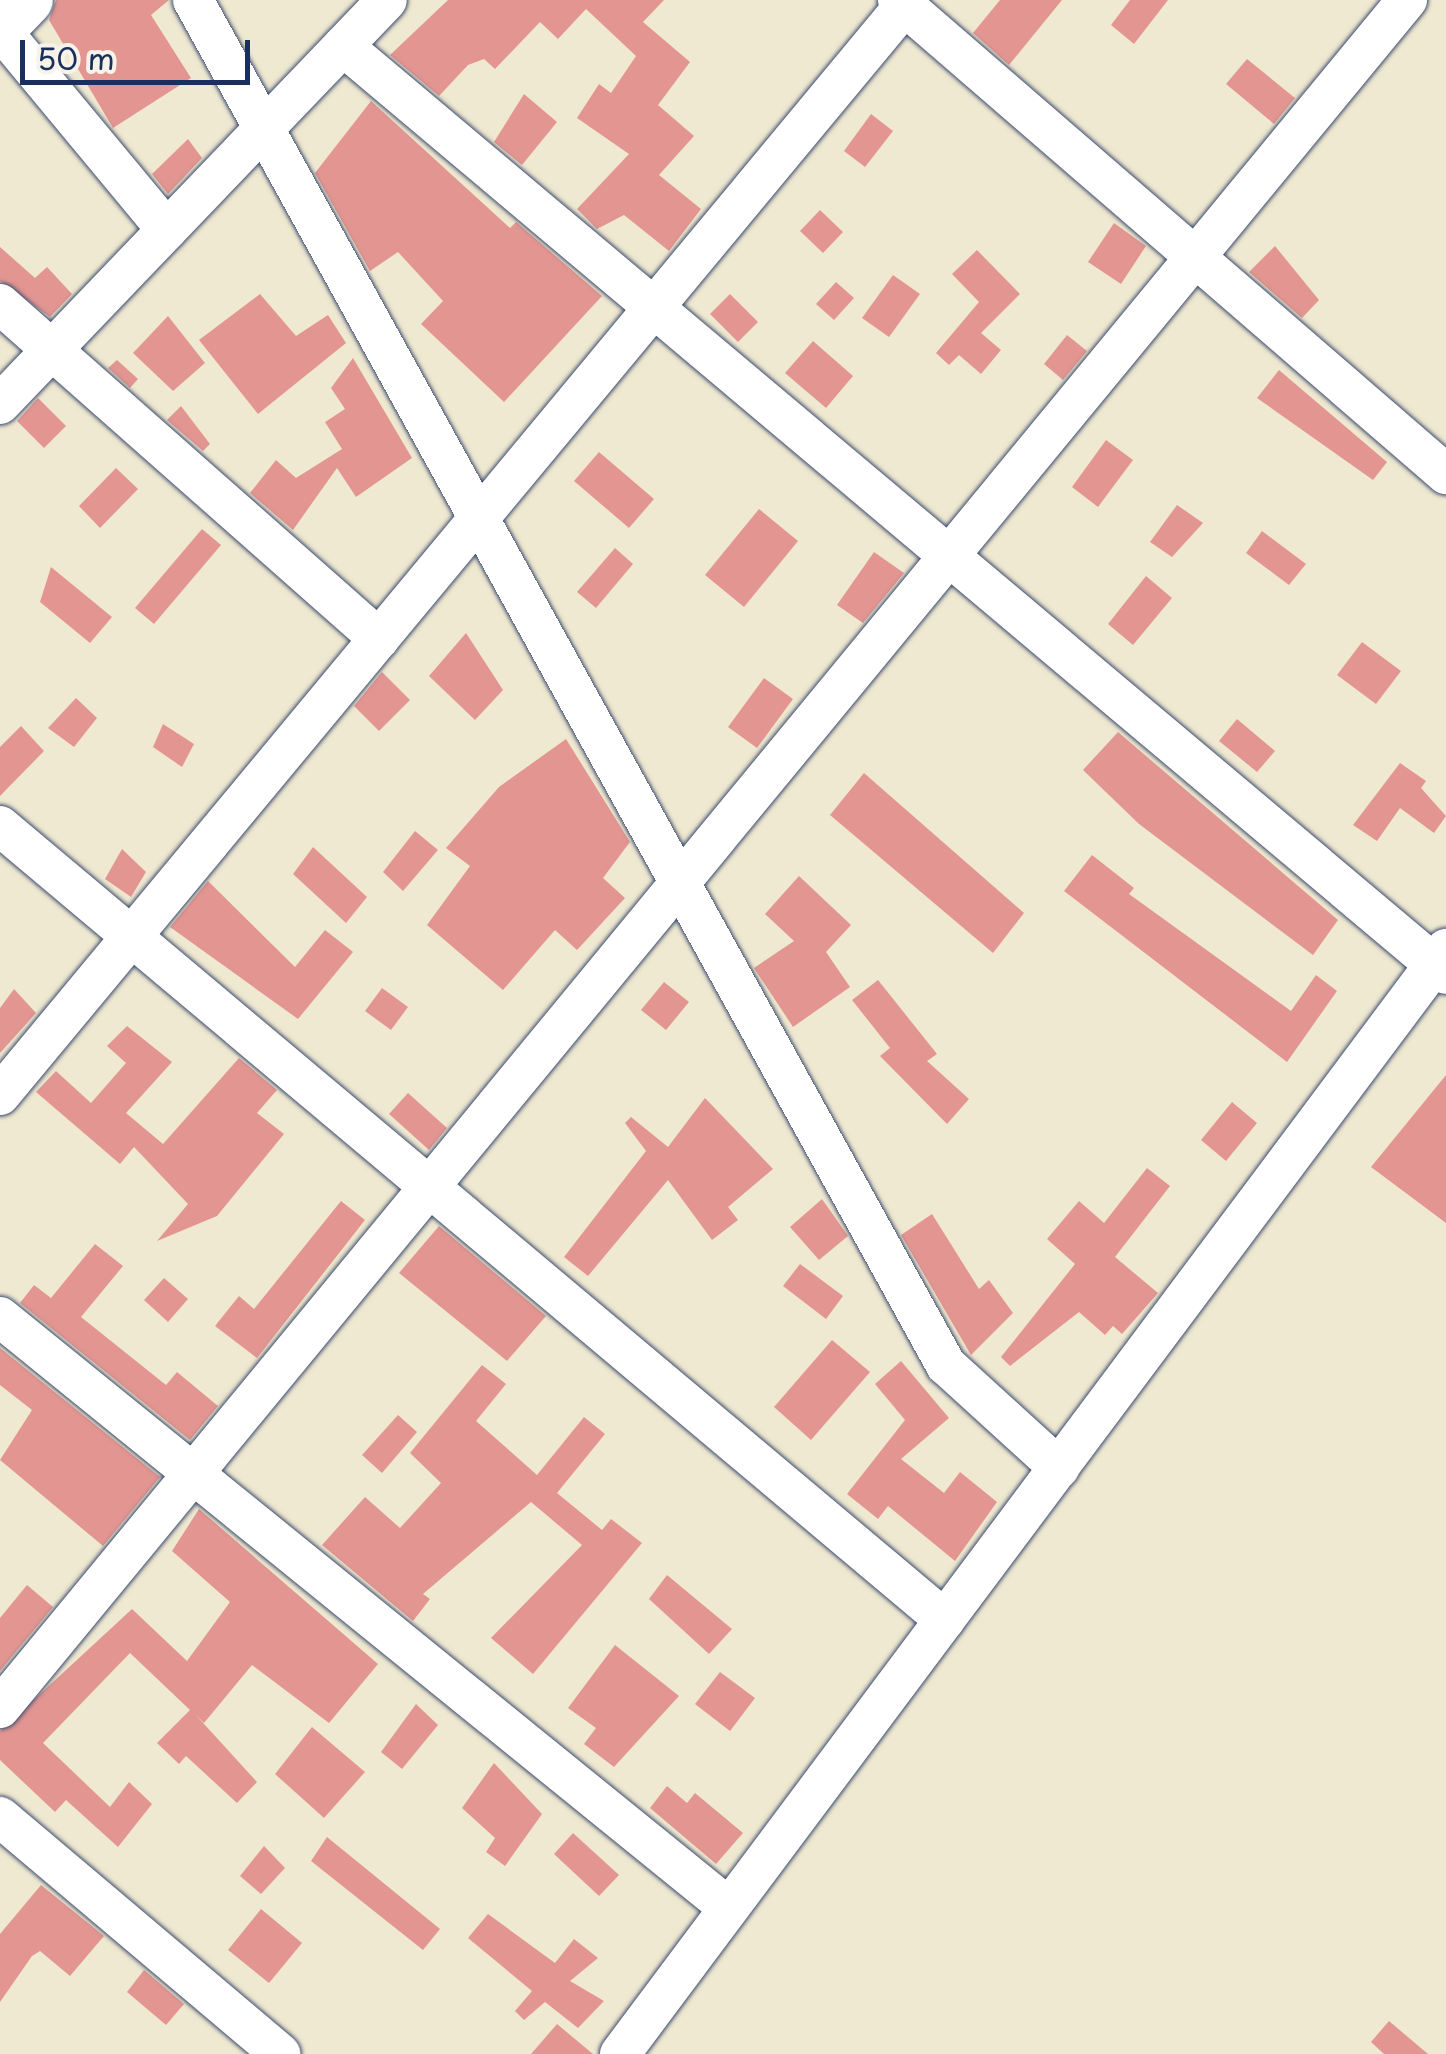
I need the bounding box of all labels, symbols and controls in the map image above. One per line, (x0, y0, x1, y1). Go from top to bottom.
scale bar (25, 20, 255, 82)
text: 50 m (37, 35, 115, 80)

